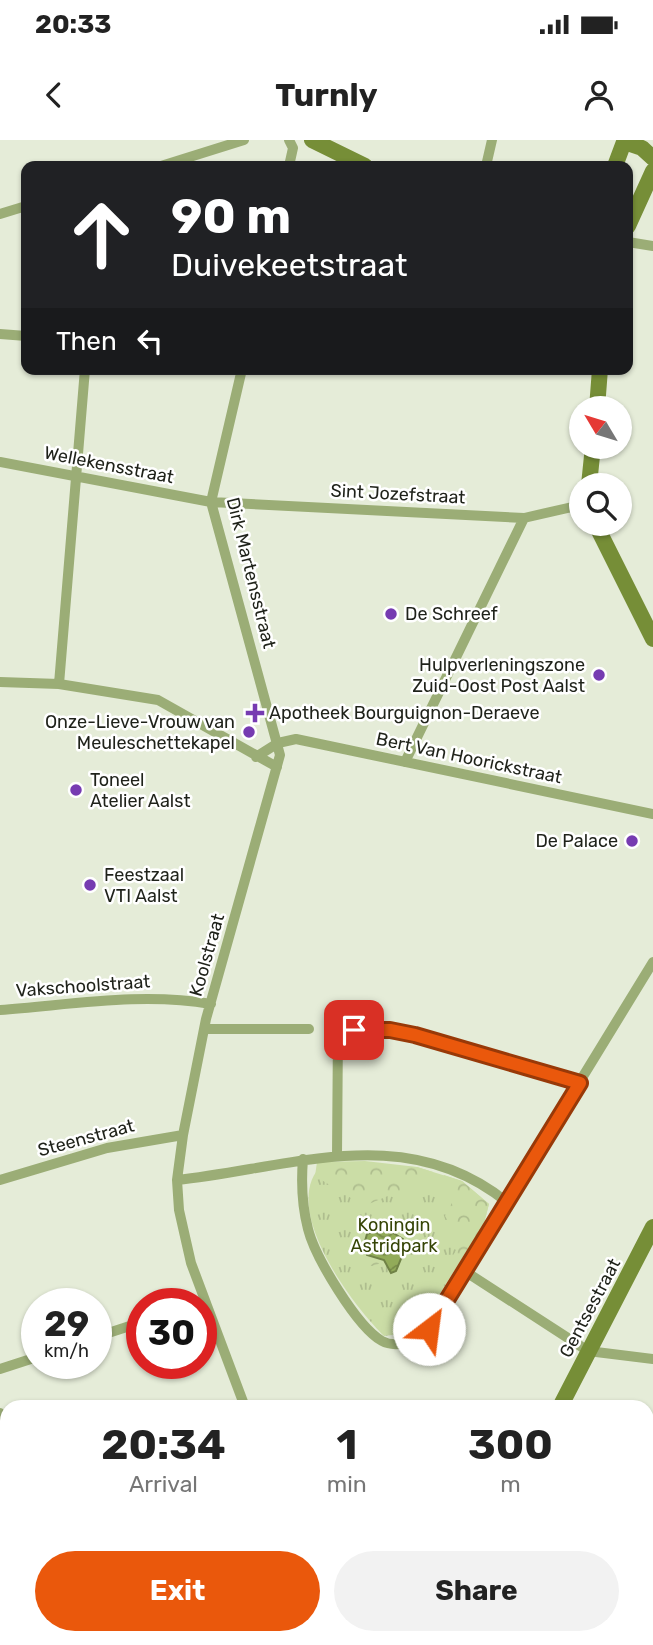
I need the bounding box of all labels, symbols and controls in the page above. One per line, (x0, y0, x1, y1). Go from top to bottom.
text: 20:33 (35, 9, 111, 40)
icon: back (35, 76, 73, 114)
text: Turnly (275, 76, 378, 114)
icon: person (580, 76, 618, 114)
text: 90 m (171, 187, 291, 245)
icon: ahead (56, 189, 147, 280)
text: Duivekeetstraat (171, 246, 407, 284)
icon: left (131, 322, 169, 360)
text: Then (56, 326, 117, 357)
north arrow (569, 396, 632, 458)
map controls (569, 396, 632, 536)
street label: Wellekensstraat (42, 442, 176, 488)
button: search (569, 473, 632, 536)
street label: Sint Jozefstraat (330, 479, 466, 509)
street label: Dirk Martensstraat (222, 495, 280, 651)
place label: De Schreef (405, 603, 498, 625)
marker: De Schreef (383, 606, 399, 622)
place label: Hulpverleningszone Zuid-Oost Post Aalst (412, 654, 585, 697)
marker: Hulpverleningszone Zuid-Oost Post Aalst (591, 667, 607, 683)
place label: Apotheek Bourguignon-Deraeve (269, 702, 540, 724)
marker: Apotheek Bourguignon-Deraeve (247, 705, 263, 721)
place label: Onze-Lieve-Vrouw van Meuleschettekapel (45, 711, 235, 754)
marker: Onze-Lieve-Vrouw van Meuleschettekapel (241, 724, 257, 740)
street label: Bert Van Hoorickstraat (374, 728, 564, 788)
place label: Toneel Atelier Aalst (90, 769, 190, 812)
marker: Toneel Atelier Aalst (68, 782, 84, 798)
place label: De Palace (535, 830, 618, 852)
marker: De Palace (624, 833, 640, 849)
place label: Feestzaal VTI Aalst (104, 864, 184, 907)
marker: Feestzaal VTI Aalst (82, 877, 98, 893)
street label: Koolstraat (185, 911, 229, 999)
street label: Vakschoolstraat (15, 970, 151, 1002)
pin (324, 1000, 384, 1060)
icon: arrive (335, 1011, 373, 1049)
street label: Steenstraat (35, 1115, 137, 1161)
park label: Koningin Astridpark (351, 1214, 438, 1257)
street label: Gentsestraat (555, 1255, 625, 1361)
speed limit sign: 30 (126, 1288, 217, 1379)
position arrow (392, 1292, 466, 1366)
text: 29 (44, 1303, 89, 1345)
text: km/h (44, 1340, 89, 1362)
text: 20:34 (101, 1420, 226, 1470)
text: 1 (336, 1420, 357, 1470)
text: 300 (468, 1420, 553, 1470)
text: Arrival (129, 1470, 198, 1498)
text: min (327, 1470, 367, 1498)
text: m (500, 1470, 521, 1498)
button: Exit (35, 1551, 320, 1631)
button: Share (334, 1551, 619, 1631)

